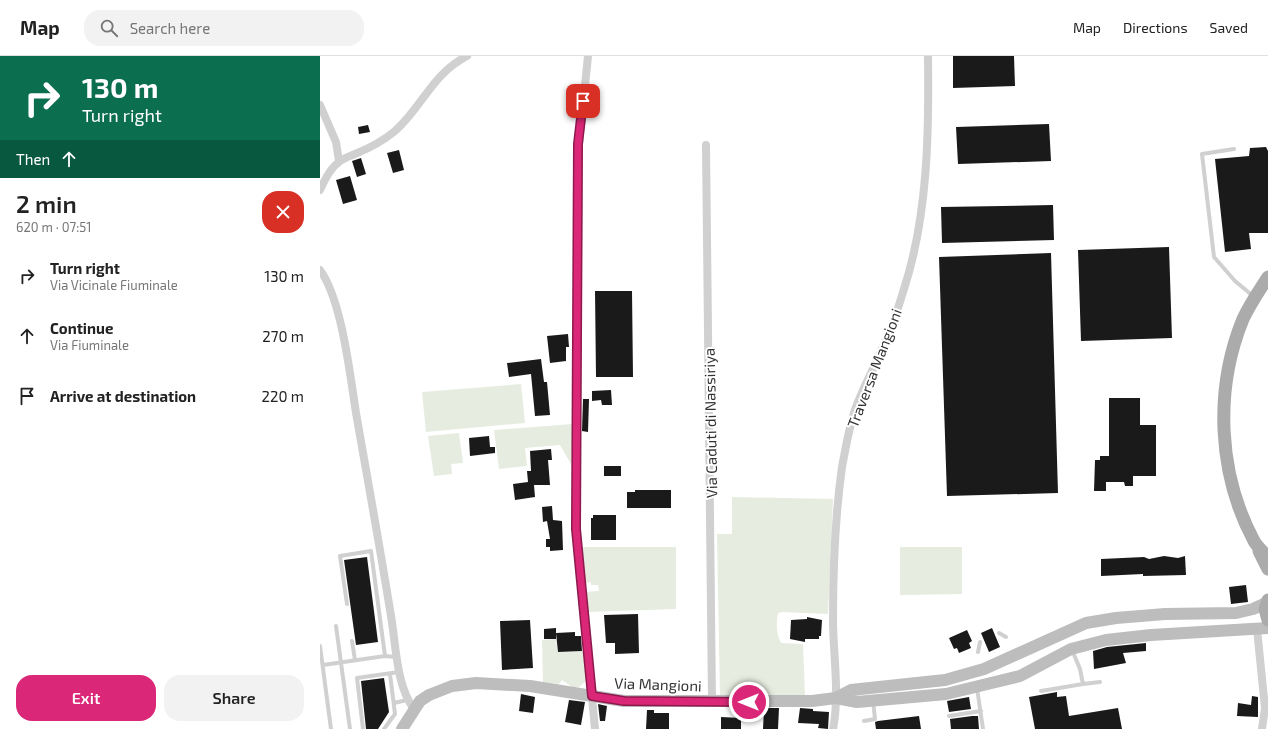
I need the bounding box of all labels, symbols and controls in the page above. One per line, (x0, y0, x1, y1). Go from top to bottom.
search box (84, 10, 364, 46)
text: Map (20, 16, 60, 39)
icon: search (98, 17, 120, 39)
text: Search here (130, 19, 210, 37)
text: Map (1073, 19, 1101, 36)
text: Directions (1123, 19, 1188, 36)
text: Saved (1210, 19, 1248, 36)
text: 130 m (82, 70, 158, 104)
icon: right (16, 72, 68, 124)
pin (566, 84, 600, 118)
icon: arrive (572, 90, 594, 112)
text: Turn right (82, 104, 162, 126)
icon: ahead (58, 148, 80, 170)
text: Then (16, 150, 50, 168)
text: 2 min (16, 189, 77, 218)
button: close (262, 191, 304, 233)
text: 620 m · 07:51 (16, 219, 91, 235)
text: Turn right (50, 259, 120, 277)
icon: right (16, 265, 38, 287)
text: 130 m (264, 267, 304, 285)
text: Via Vicinale Fiuminale (50, 277, 178, 293)
street label: Traversa Mangioni (843, 306, 905, 430)
text: Continue (50, 319, 113, 337)
icon: ahead (16, 325, 38, 347)
text: 270 m (262, 327, 304, 345)
text: Via Fiuminale (50, 337, 129, 353)
street label: Via Caduti di Nassiriya (700, 348, 720, 498)
icon: arrive (16, 385, 38, 407)
text: Arrive at destination (50, 387, 196, 405)
text: 220 m (262, 387, 304, 405)
street label: Via Mangioni (614, 673, 702, 695)
button: Exit (16, 675, 156, 721)
button: Share (164, 675, 304, 721)
position arrow (728, 681, 770, 723)

